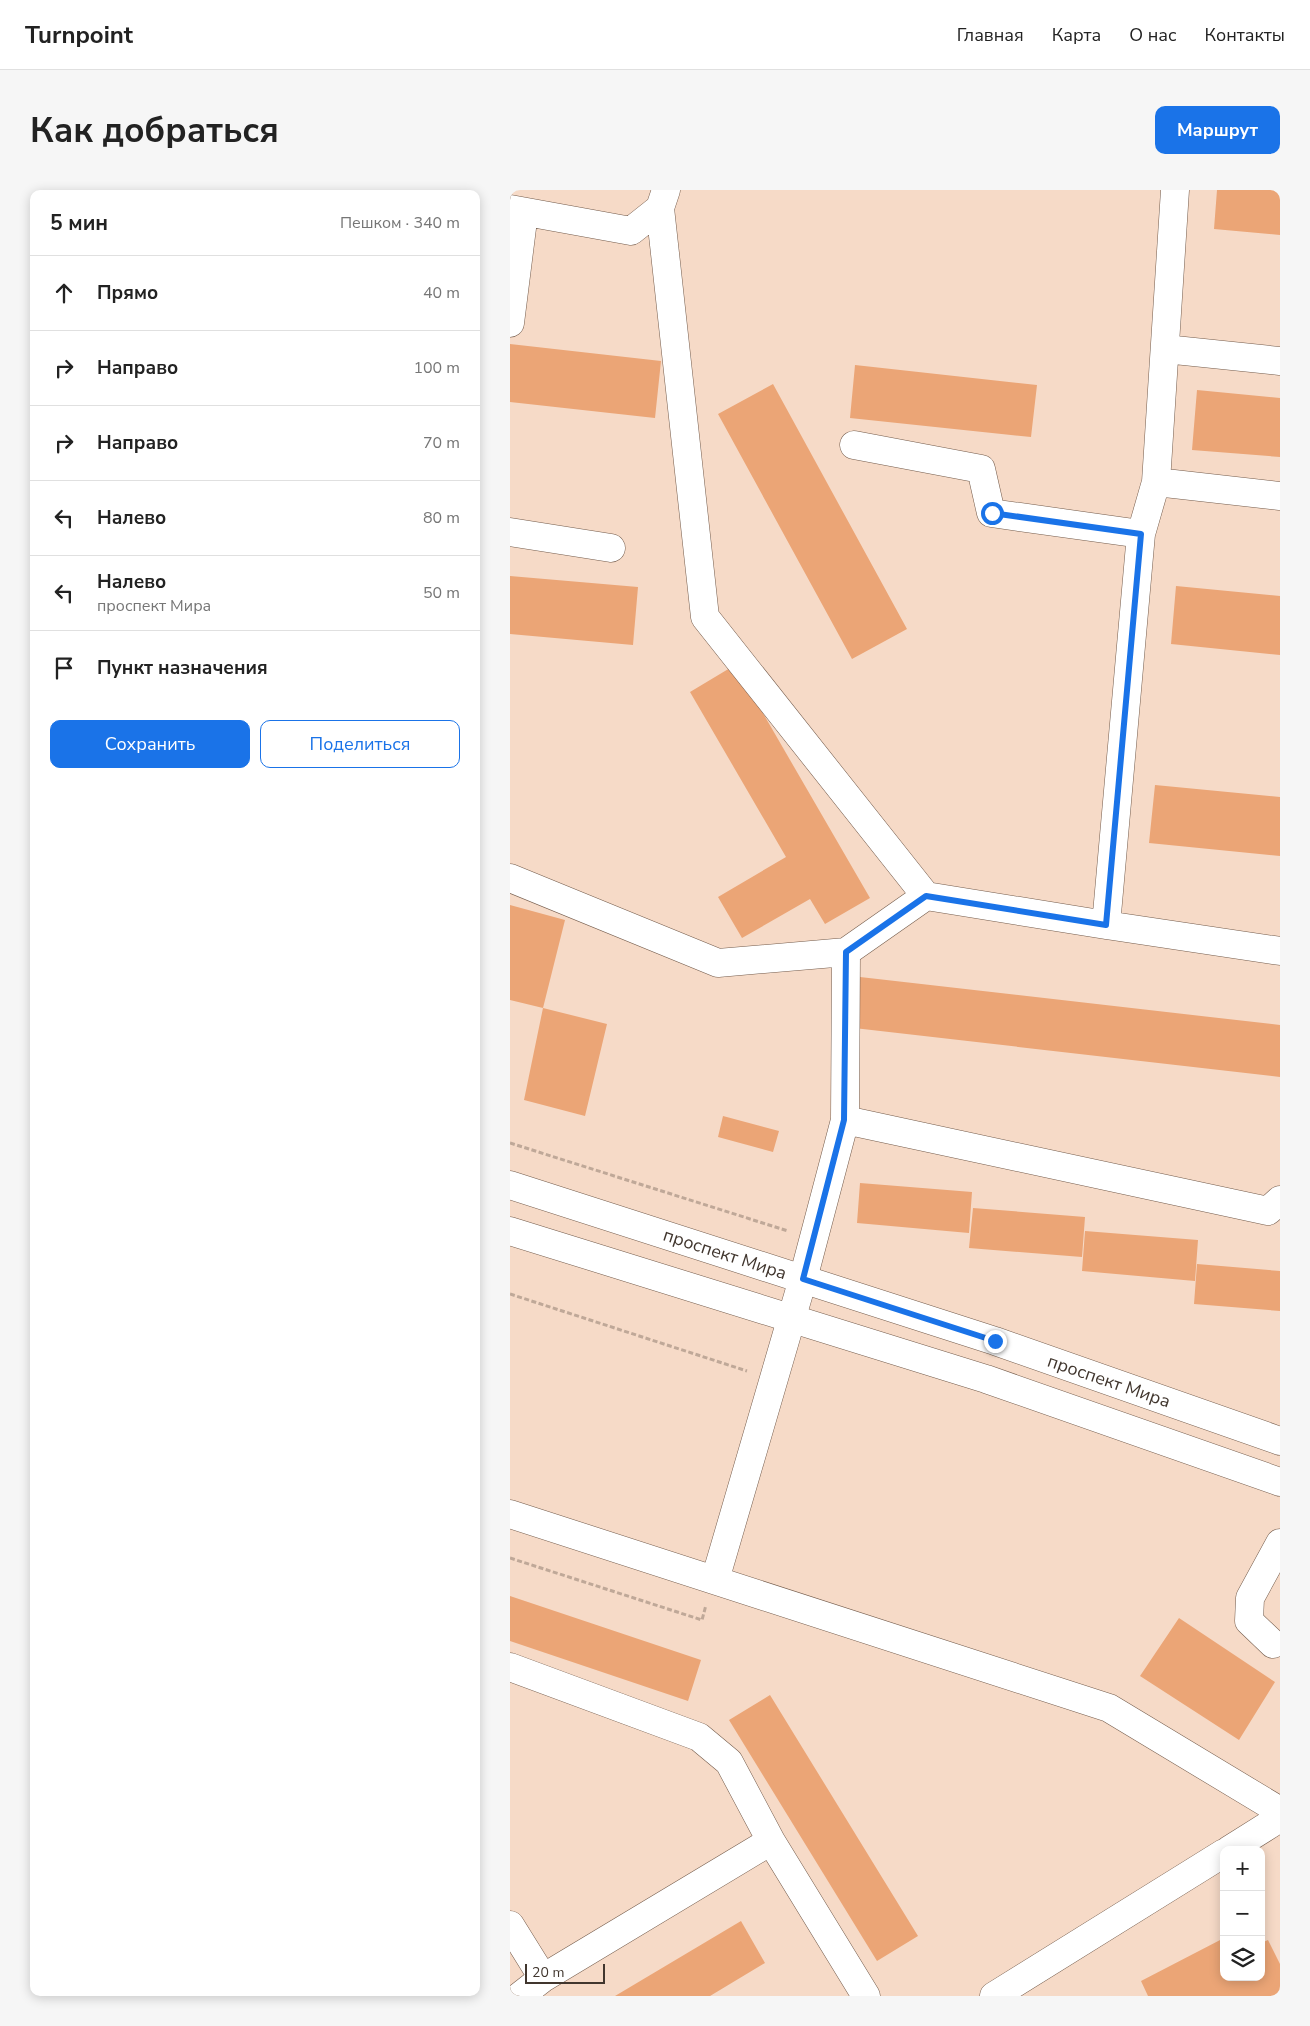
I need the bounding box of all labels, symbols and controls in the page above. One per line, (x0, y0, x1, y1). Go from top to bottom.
text: Turnpoint (25, 19, 133, 51)
text: Главная (957, 23, 1024, 47)
text: Карта (1052, 23, 1101, 47)
text: О нас (1129, 23, 1177, 47)
text: Контакты (1205, 23, 1285, 47)
button: Маршрут (1155, 106, 1280, 154)
text: Как добраться (30, 107, 279, 154)
text: 5 мин (50, 209, 108, 237)
text: Пешком · 340 m (340, 212, 460, 234)
icon: ahead (50, 279, 78, 307)
text: Прямо (97, 280, 158, 306)
text: 40 m (423, 282, 460, 304)
icon: right (50, 354, 78, 382)
text: Направо (97, 355, 178, 381)
text: 100 m (413, 357, 460, 379)
icon: right (50, 429, 78, 457)
text: Направо (97, 430, 178, 456)
text: 70 m (423, 432, 460, 454)
route start (981, 502, 1004, 525)
icon: left (50, 504, 78, 532)
text: Налево (97, 505, 166, 531)
text: 80 m (423, 507, 460, 529)
text: Налево (97, 569, 166, 595)
icon: left (50, 579, 78, 607)
text: 50 m (423, 582, 460, 604)
text: проспект Мира (97, 595, 211, 617)
icon: arrive (50, 654, 78, 682)
text: Пункт назначения (97, 655, 268, 681)
button: Сохранить (50, 720, 250, 768)
button: Поделиться (260, 720, 460, 768)
street label: проспект Мира (660, 1223, 790, 1285)
route end (984, 1330, 1007, 1353)
street label: проспект Мира (1044, 1349, 1174, 1413)
map controls (1220, 1846, 1265, 1981)
button: + (1220, 1846, 1265, 1891)
button: − (1220, 1891, 1265, 1936)
button: layers (1220, 1936, 1265, 1981)
scale bar (525, 1961, 605, 1984)
text: 20 m (532, 1963, 564, 1982)

